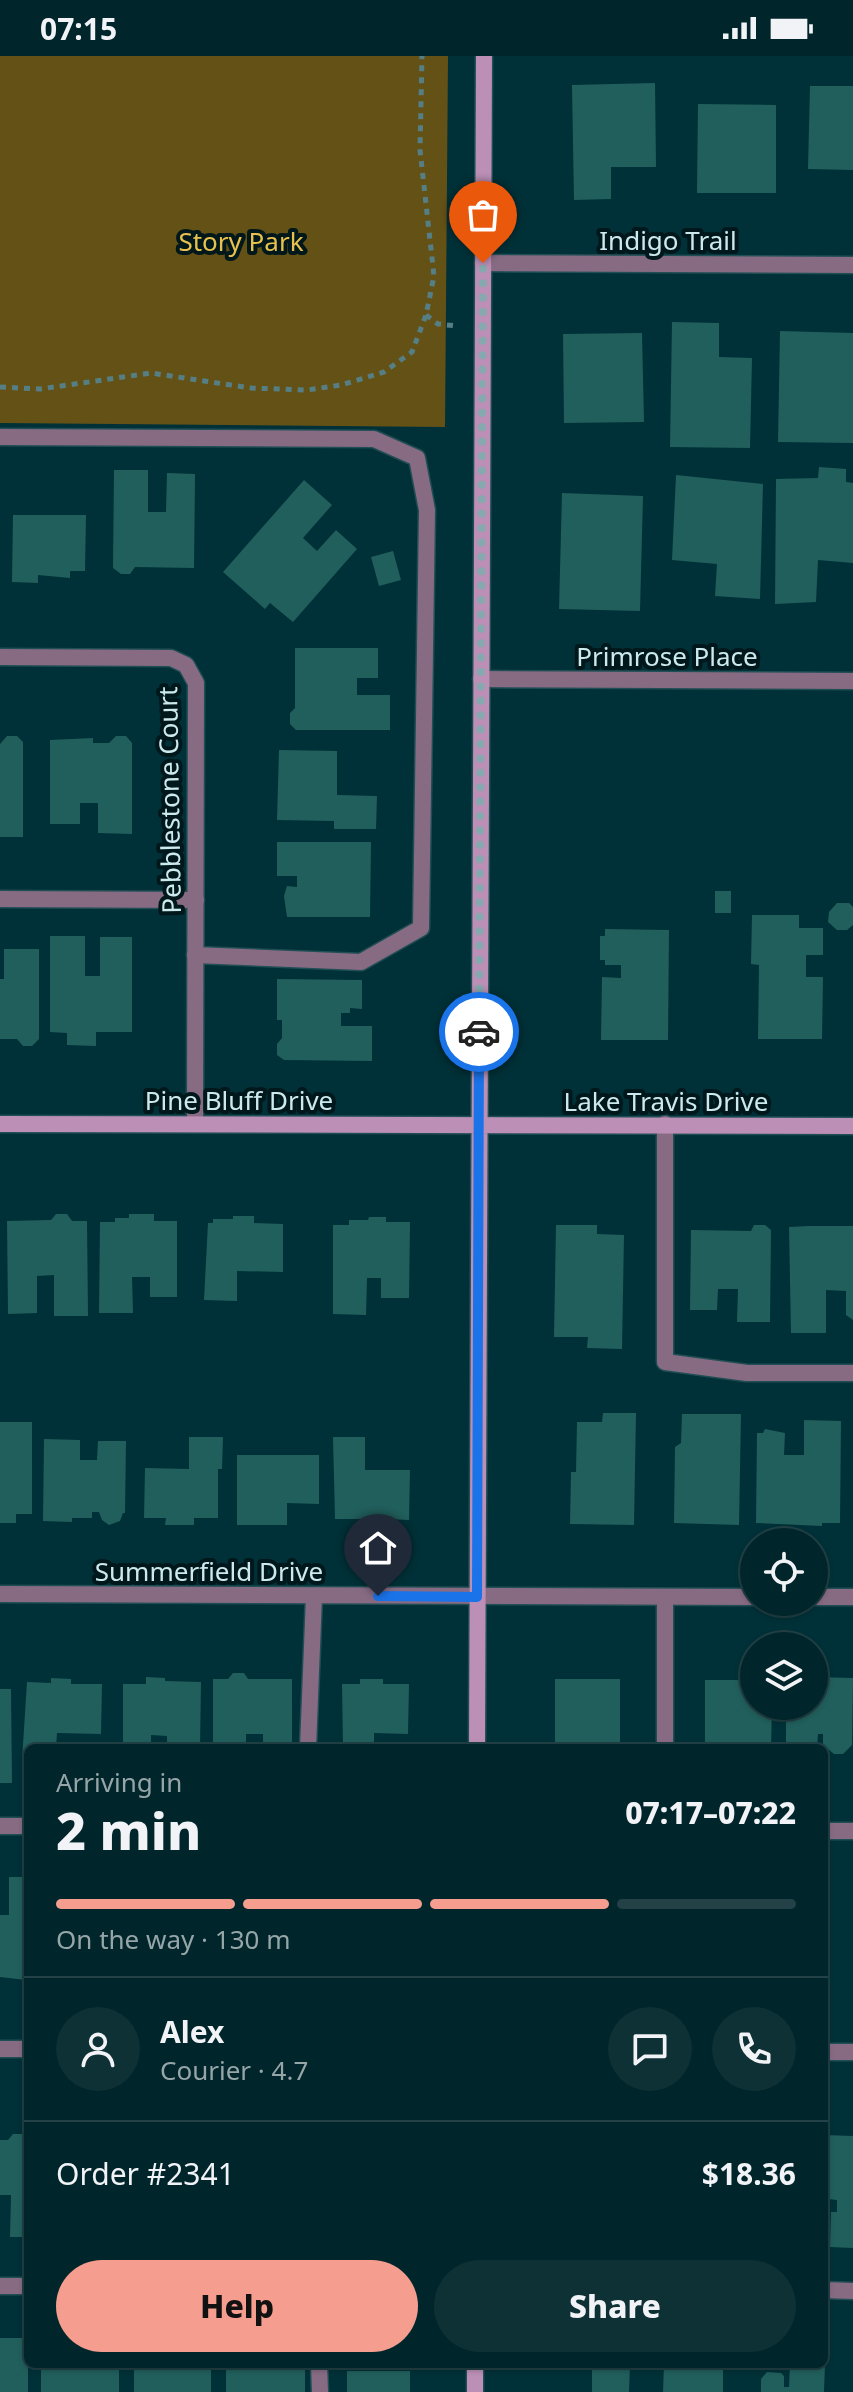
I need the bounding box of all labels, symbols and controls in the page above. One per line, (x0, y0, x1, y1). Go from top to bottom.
text: 07:15 (40, 8, 117, 49)
pin (449, 181, 517, 263)
icon: bag (461, 193, 505, 237)
street label: Indigo Trail (599, 222, 737, 258)
park label: Story Park (178, 223, 304, 259)
street label: Primrose Place (576, 638, 758, 674)
street label: Pebblestone Court (149, 686, 189, 914)
courier (439, 992, 519, 1072)
icon: car (457, 1010, 501, 1054)
street label: Pine Bluff Drive (145, 1082, 333, 1118)
street label: Lake Travis Drive (564, 1083, 768, 1119)
pin (344, 1514, 412, 1596)
icon: home (356, 1526, 400, 1570)
map controls (740, 1528, 828, 1720)
button: locate (740, 1528, 828, 1616)
street label: Summerfield Drive (95, 1553, 323, 1589)
button: layers (740, 1632, 828, 1720)
text: Arriving in (56, 1764, 182, 1800)
text: 07:17–07:22 (625, 1792, 796, 1833)
text: 2 min (56, 1794, 201, 1865)
text: On the way · 130 m (56, 1921, 290, 1957)
button: person (56, 2007, 140, 2091)
button: chat (608, 2007, 692, 2091)
button: phone (712, 2007, 796, 2091)
text: Alex (160, 2011, 224, 2052)
text: Courier · 4.7 (160, 2052, 308, 2088)
text: Order #2341 (56, 2153, 235, 2194)
text: $18.36 (702, 2153, 796, 2194)
button: Help (56, 2260, 418, 2352)
button: Share (434, 2260, 796, 2352)

